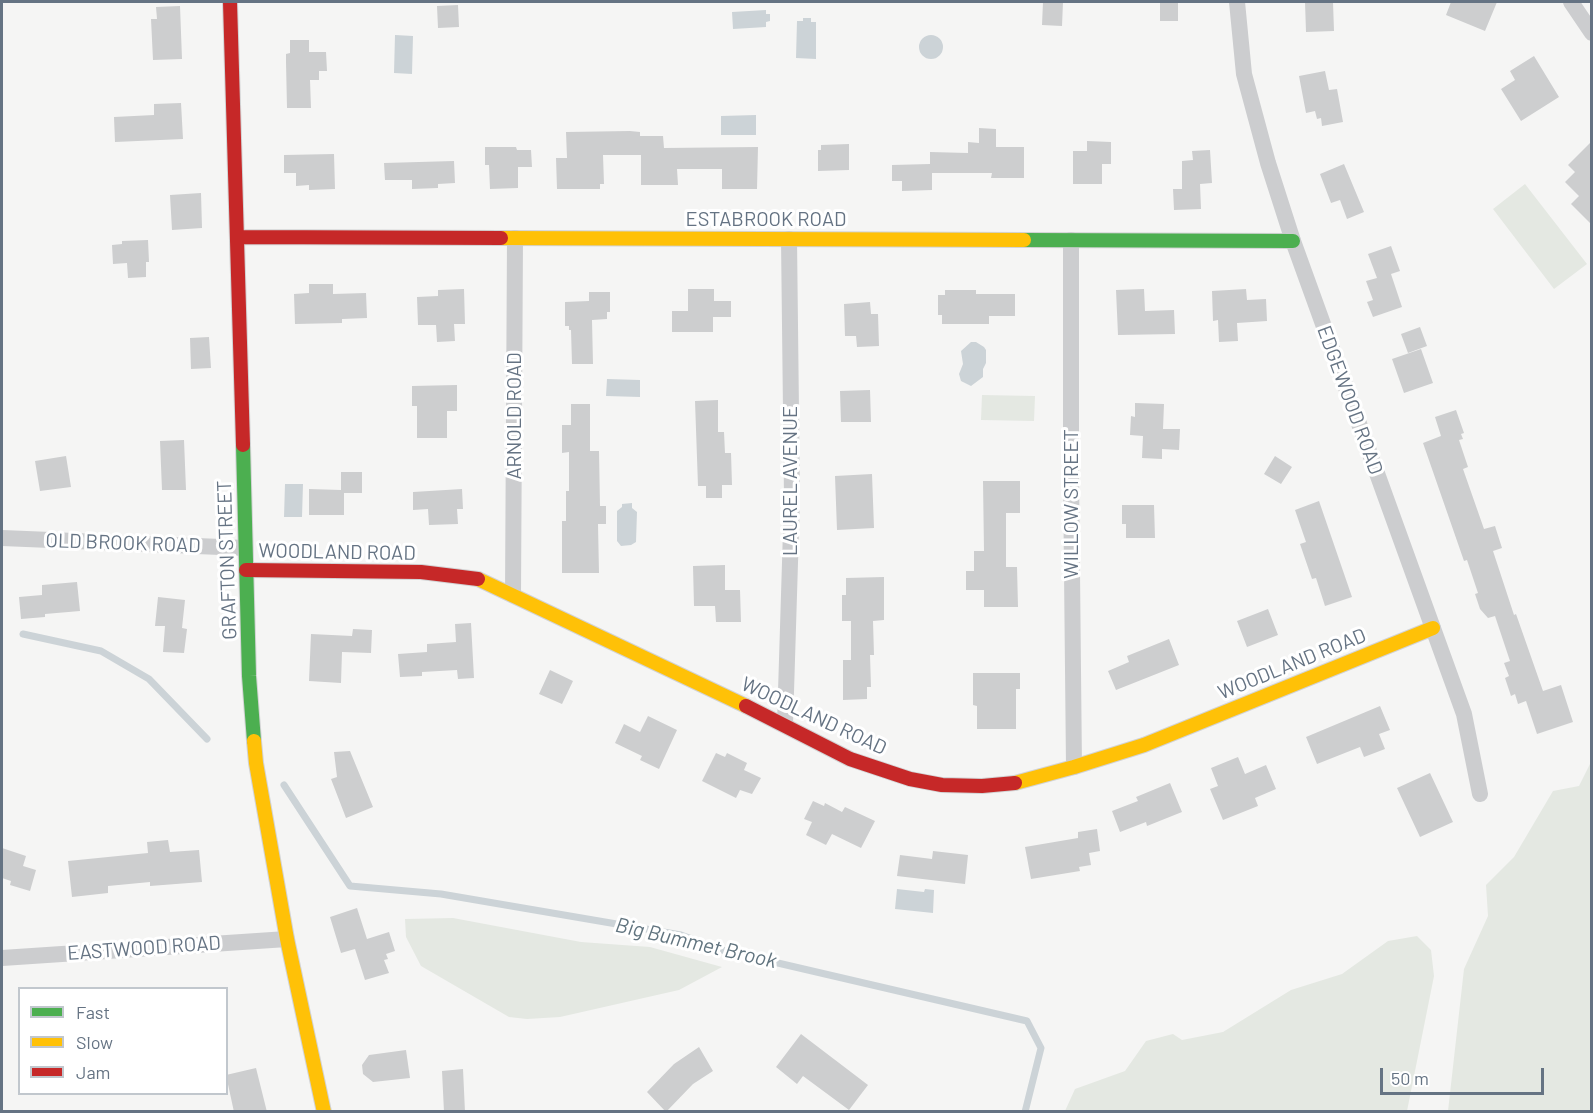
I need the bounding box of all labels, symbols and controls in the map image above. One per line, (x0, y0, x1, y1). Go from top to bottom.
street label: ESTABROOK ROAD (686, 207, 846, 231)
street label: EDGEWOOD ROAD (1312, 322, 1388, 478)
street label: ARNOLD ROAD (502, 352, 526, 480)
street label: LAUREL AVENUE (778, 406, 802, 556)
street label: WILLOW STREET (1059, 429, 1083, 579)
street label: GRAFTON STREET (212, 480, 242, 640)
street label: OLD BROOK ROAD (45, 528, 201, 558)
street label: WOODLAND ROAD (258, 539, 416, 565)
street label: WOODLAND ROAD (1215, 623, 1369, 705)
street label: WOODLAND ROAD (738, 672, 890, 760)
water label: Big Bummet Brook (613, 912, 779, 974)
street label: EASTWOOD ROAD (67, 931, 221, 965)
legend (18, 987, 228, 1095)
text: Fast (76, 1001, 110, 1023)
text: Slow (76, 1031, 113, 1053)
scale bar (1383, 1056, 1546, 1094)
text: Jam (76, 1061, 110, 1083)
text: 50 m (1391, 1067, 1429, 1089)

